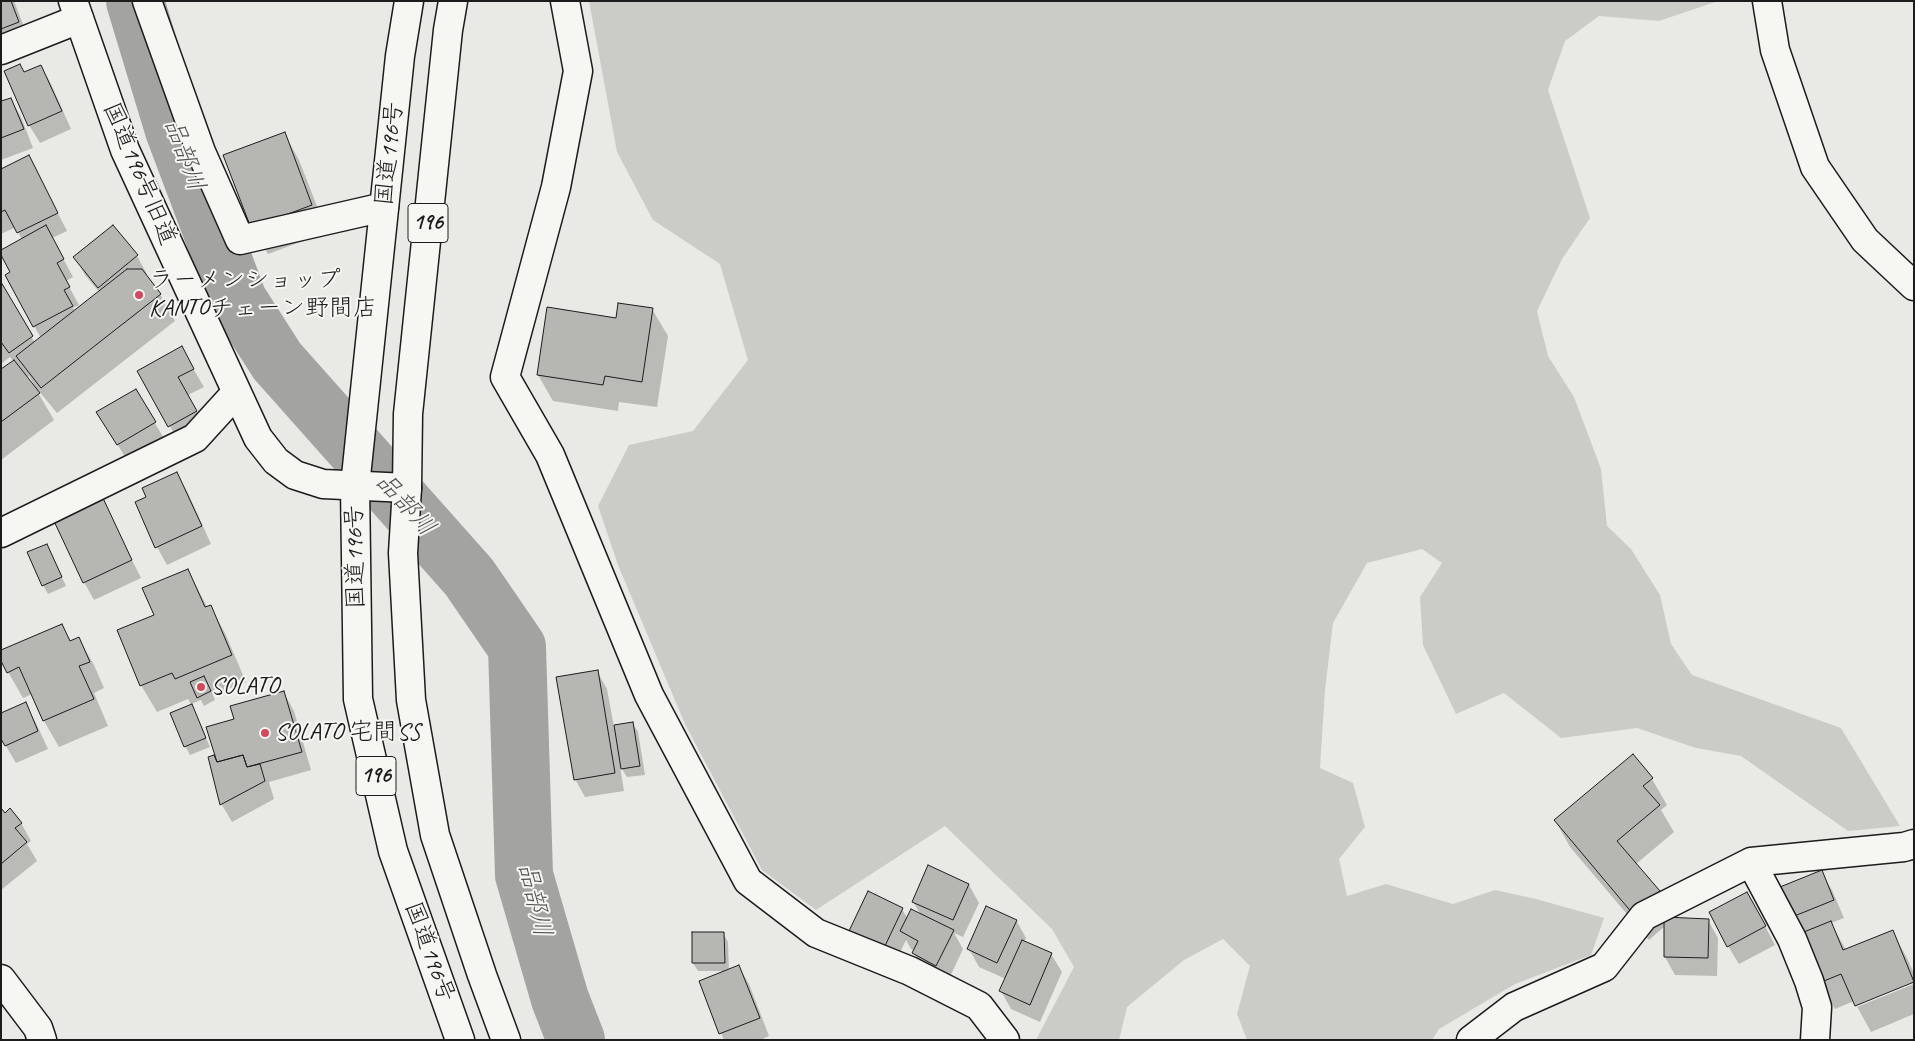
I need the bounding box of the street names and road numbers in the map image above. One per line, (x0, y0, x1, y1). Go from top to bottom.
street label: 国道196号旧道 (96, 98, 182, 250)
street label: 国道196号 (370, 101, 410, 207)
road number: 196 (408, 204, 448, 242)
street label: 国道196号 (341, 505, 371, 609)
road number: 196 (356, 756, 396, 796)
street label: 国道196号 (398, 898, 460, 1006)

